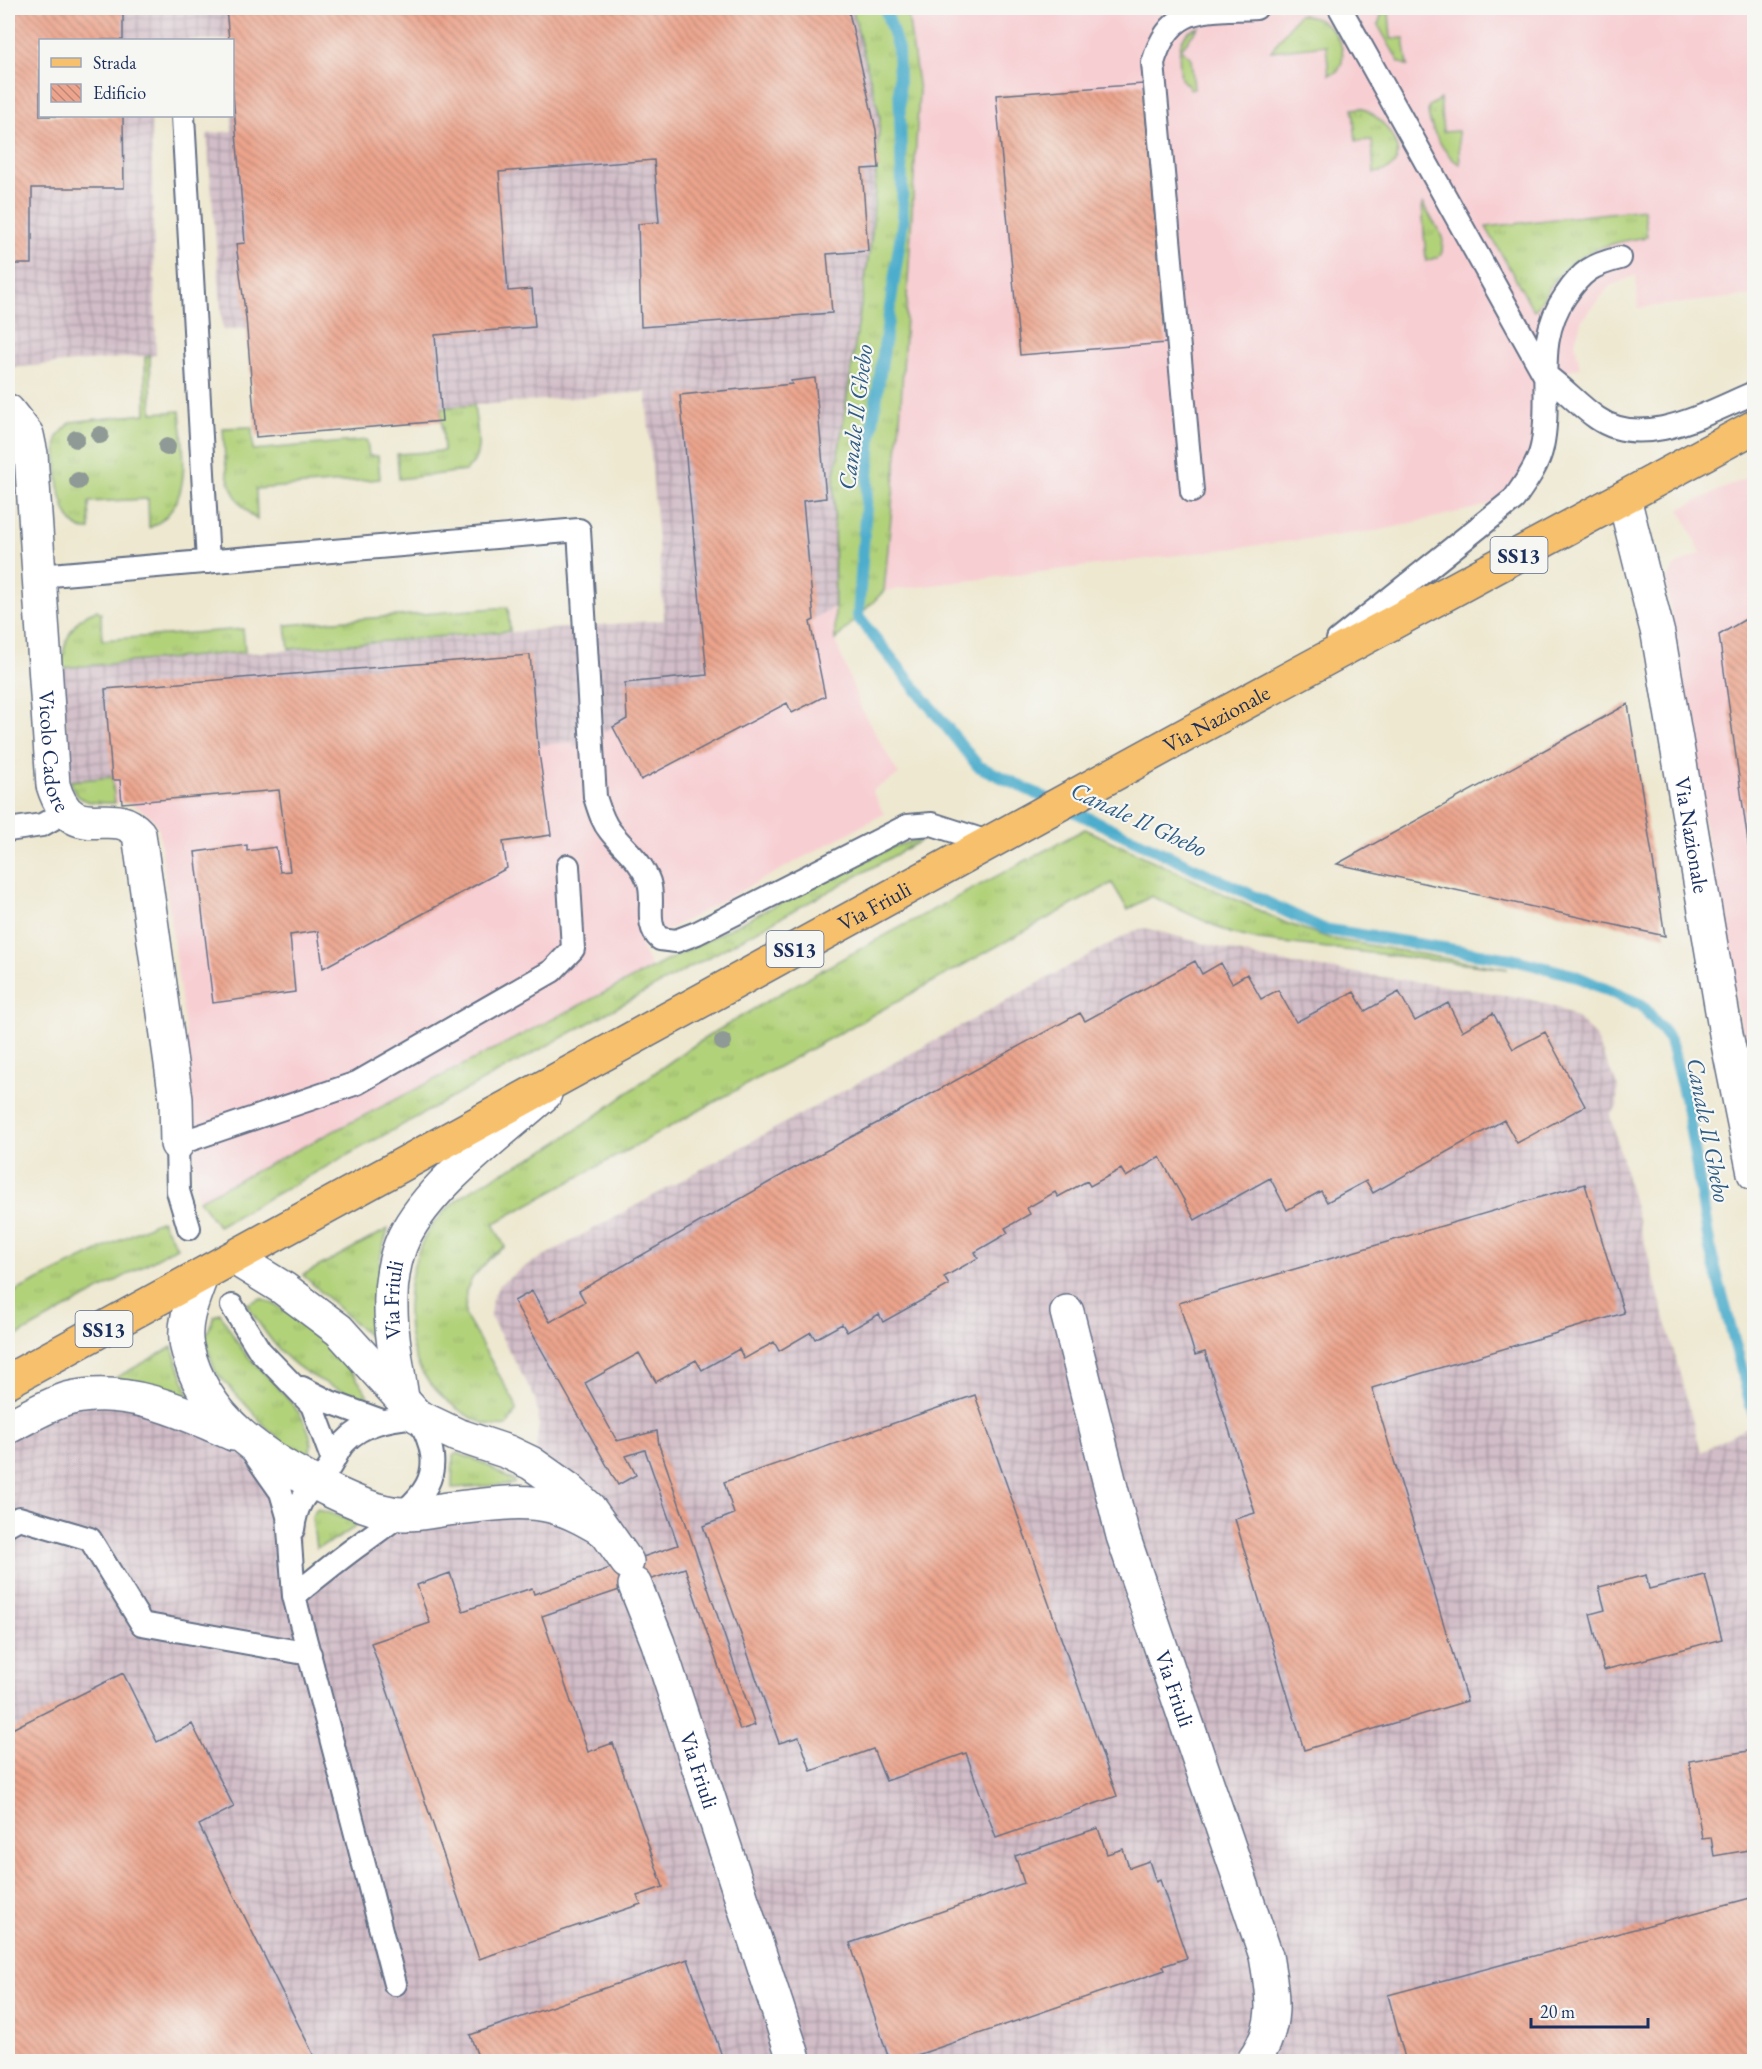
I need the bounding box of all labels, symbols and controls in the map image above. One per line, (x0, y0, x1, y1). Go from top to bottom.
legend (39, 39, 234, 117)
text: Strada (93, 51, 137, 74)
text: Edificio (93, 81, 146, 104)
water label: Canale Il Ghebo (831, 343, 879, 491)
road number: SS13 (1490, 537, 1547, 573)
street label: Via Nazionale (1158, 677, 1275, 759)
street label: Vicolo Cadore (32, 690, 77, 818)
water label: Canale Il Ghebo (1066, 774, 1212, 864)
street label: Via Nazionale (1668, 775, 1716, 896)
street label: Via Friuli (832, 874, 916, 938)
road number: SS13 (766, 931, 824, 967)
water label: Canale Il Ghebo (1680, 1055, 1738, 1205)
street label: Via Friuli (376, 1257, 410, 1341)
road number: SS13 (76, 1311, 132, 1347)
street label: Via Friuli (1148, 1646, 1201, 1731)
street label: Via Friuli (673, 1728, 726, 1812)
scale bar (1531, 1991, 1648, 2029)
text: 20 m (1540, 2000, 1575, 2023)

